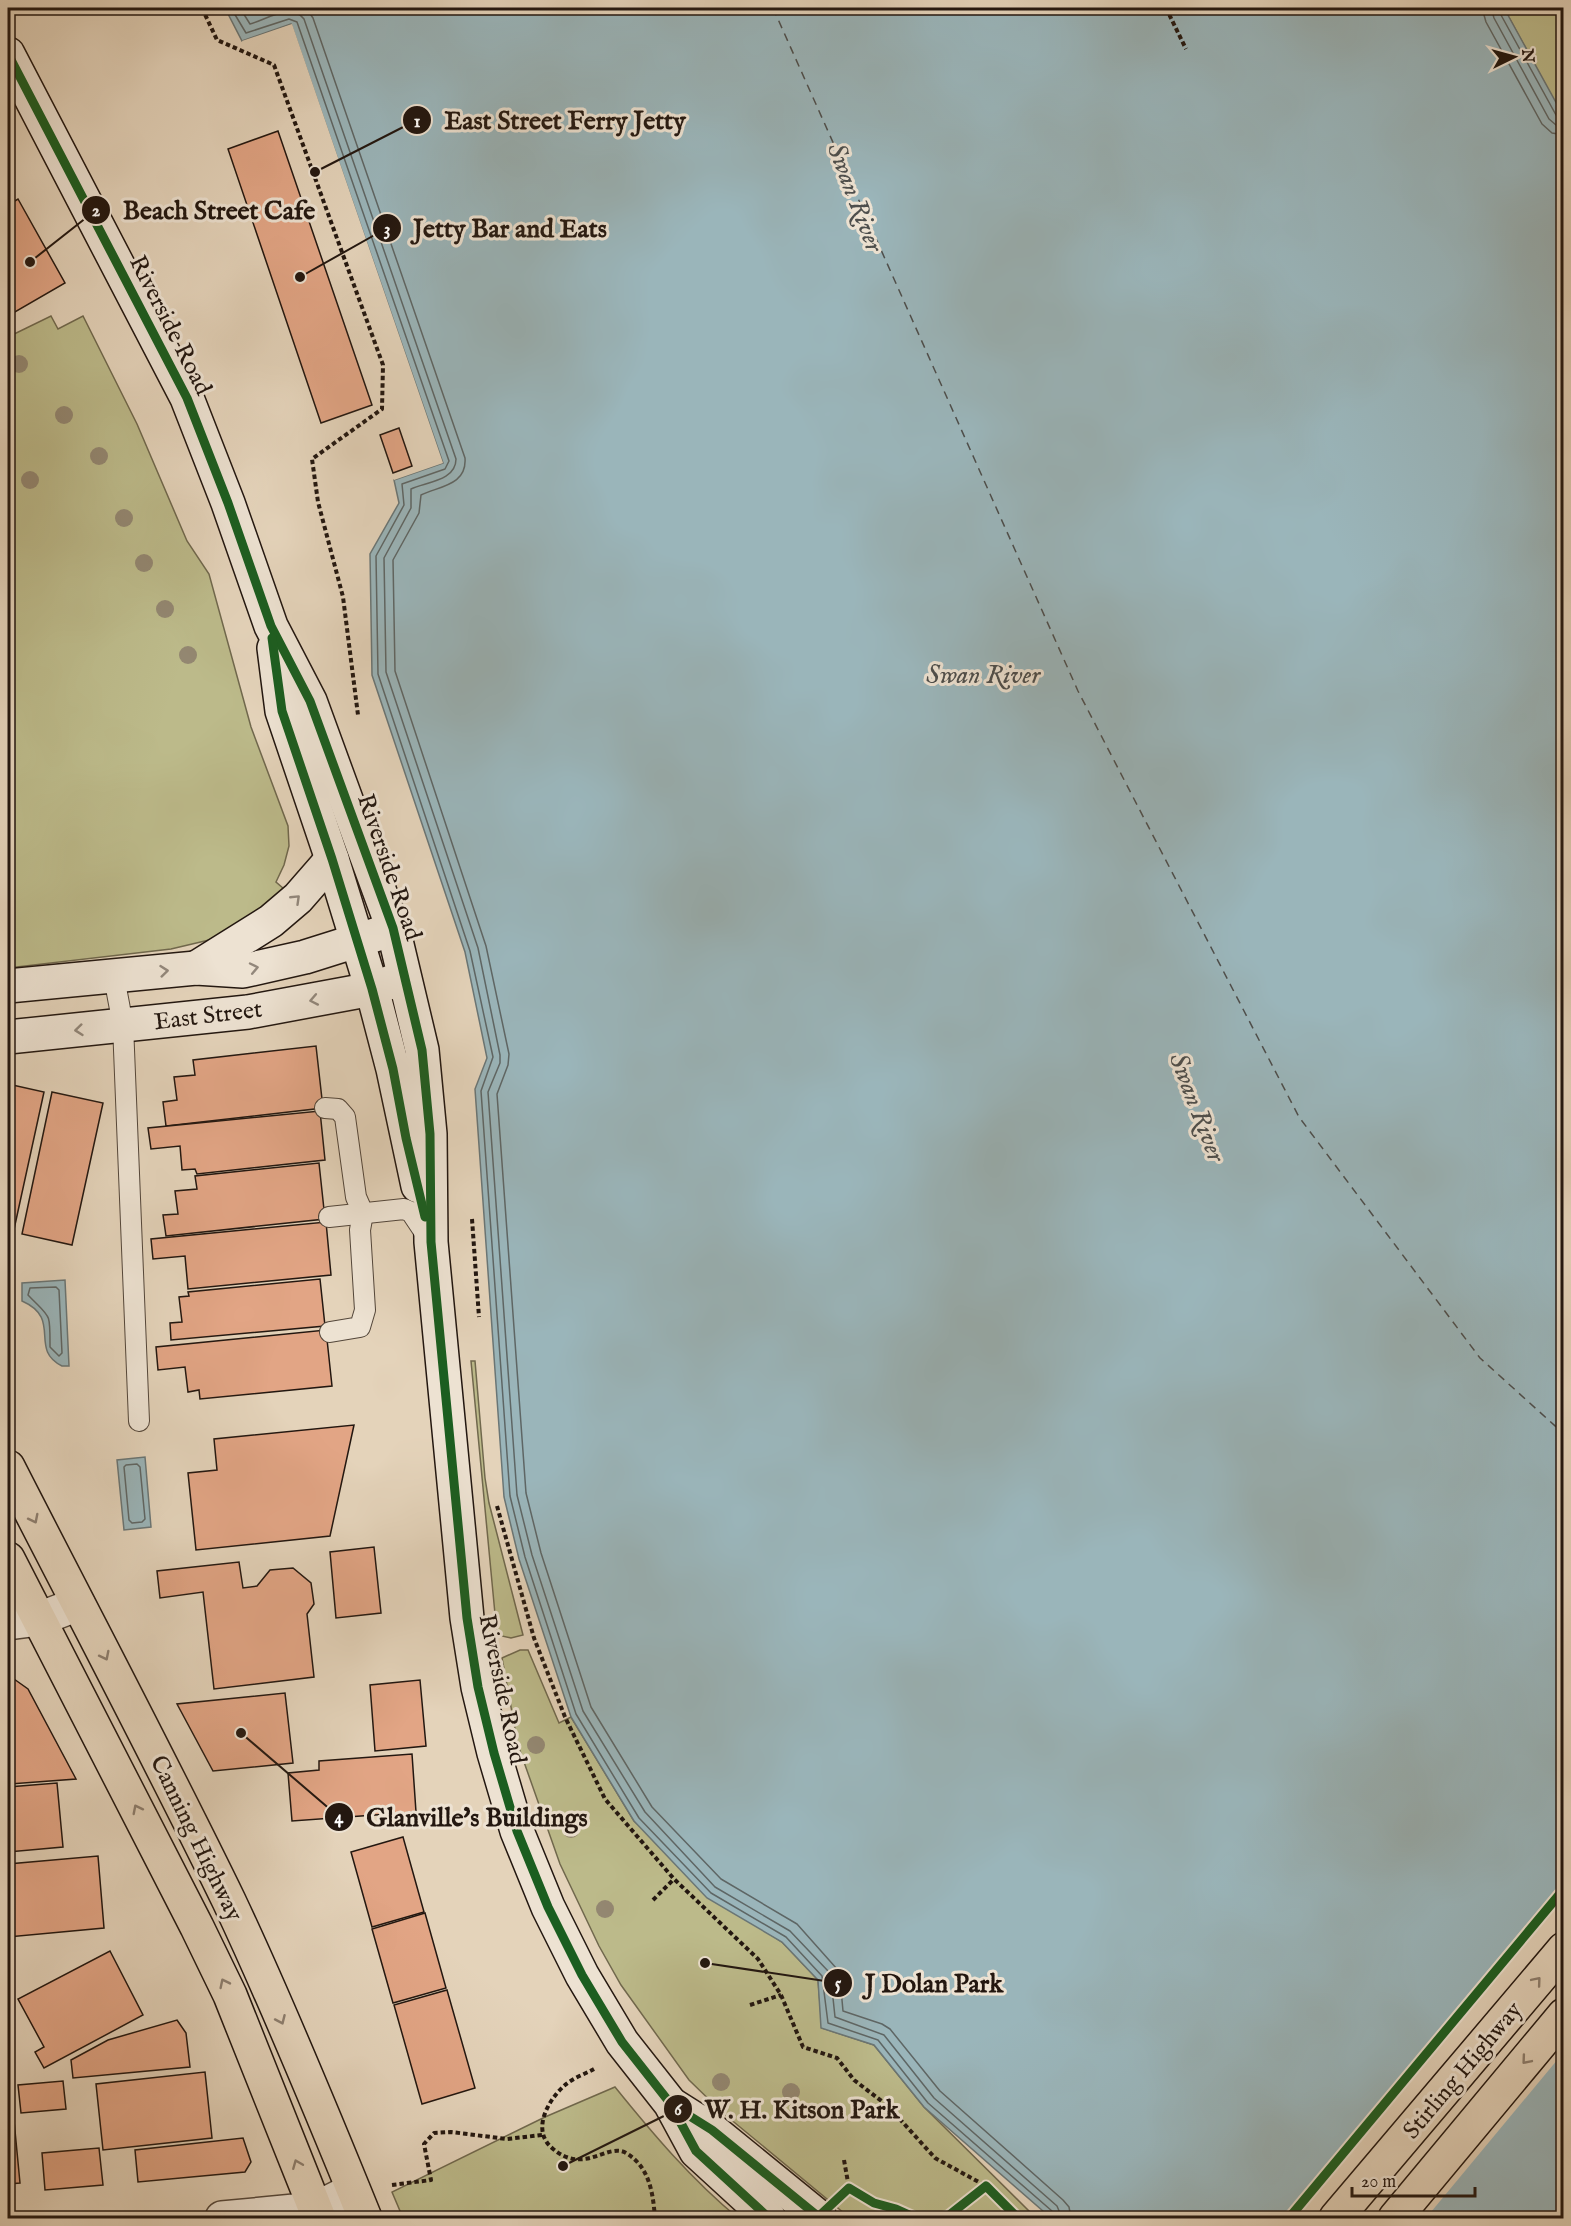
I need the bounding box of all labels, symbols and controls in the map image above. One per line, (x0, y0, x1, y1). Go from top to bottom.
north arrow (1484, 27, 1544, 87)
text: N (1516, 47, 1538, 64)
callout: East Street Ferry Jetty (402, 98, 698, 142)
text: East Street Ferry Jetty (444, 105, 687, 138)
text: 1 (414, 111, 421, 134)
water label: Swan River (819, 138, 891, 258)
callout: Beach Street Cafe (81, 188, 327, 232)
text: Beach Street Cafe (123, 195, 315, 228)
text: 2 (92, 200, 101, 223)
callout: Jetty Bar and Eats (372, 206, 619, 250)
text: Jetty Bar and Eats (410, 213, 607, 246)
text: 3 (384, 219, 390, 242)
street label: Riverside Road (121, 251, 218, 401)
water label: Swan River (926, 659, 1041, 692)
street label: Riverside Road (349, 790, 428, 945)
one-way arrow (288, 896, 299, 907)
one-way arrow (249, 962, 259, 975)
one-way arrow (160, 965, 169, 978)
one-way arrow (310, 993, 320, 1006)
street label: East Street (152, 994, 264, 1038)
one-way arrow (75, 1023, 84, 1036)
water label: Swan River (1161, 1048, 1233, 1168)
one-way arrow (27, 1513, 39, 1524)
street label: Riverside Road (470, 1611, 533, 1767)
one-way arrow (98, 1649, 109, 1660)
street label: Canning Highway (142, 1751, 249, 1927)
callout: Glanville's Buildings (324, 1795, 600, 1839)
text: Glanville's Buildings (366, 1802, 588, 1835)
one-way arrow (133, 1805, 144, 1815)
text: 4 (335, 1807, 345, 1830)
callout: J Dolan Park (823, 1961, 1015, 2005)
text: J Dolan Park (862, 1968, 1004, 2001)
text: 5 (835, 1973, 842, 1996)
one-way arrow (1530, 1977, 1541, 1988)
one-way arrow (220, 1979, 232, 1990)
street label: Stirling Highway (1397, 1996, 1530, 2146)
one-way arrow (274, 2014, 286, 2025)
one-way arrow (1522, 2053, 1533, 2064)
callout: W. H. Kitson Park (663, 2087, 912, 2131)
text: W. H. Kitson Park (704, 2094, 901, 2127)
text: 6 (674, 2099, 683, 2122)
one-way arrow (292, 2159, 305, 2170)
scale bar (1352, 2160, 1475, 2198)
text: 20 m (1361, 2171, 1396, 2194)

